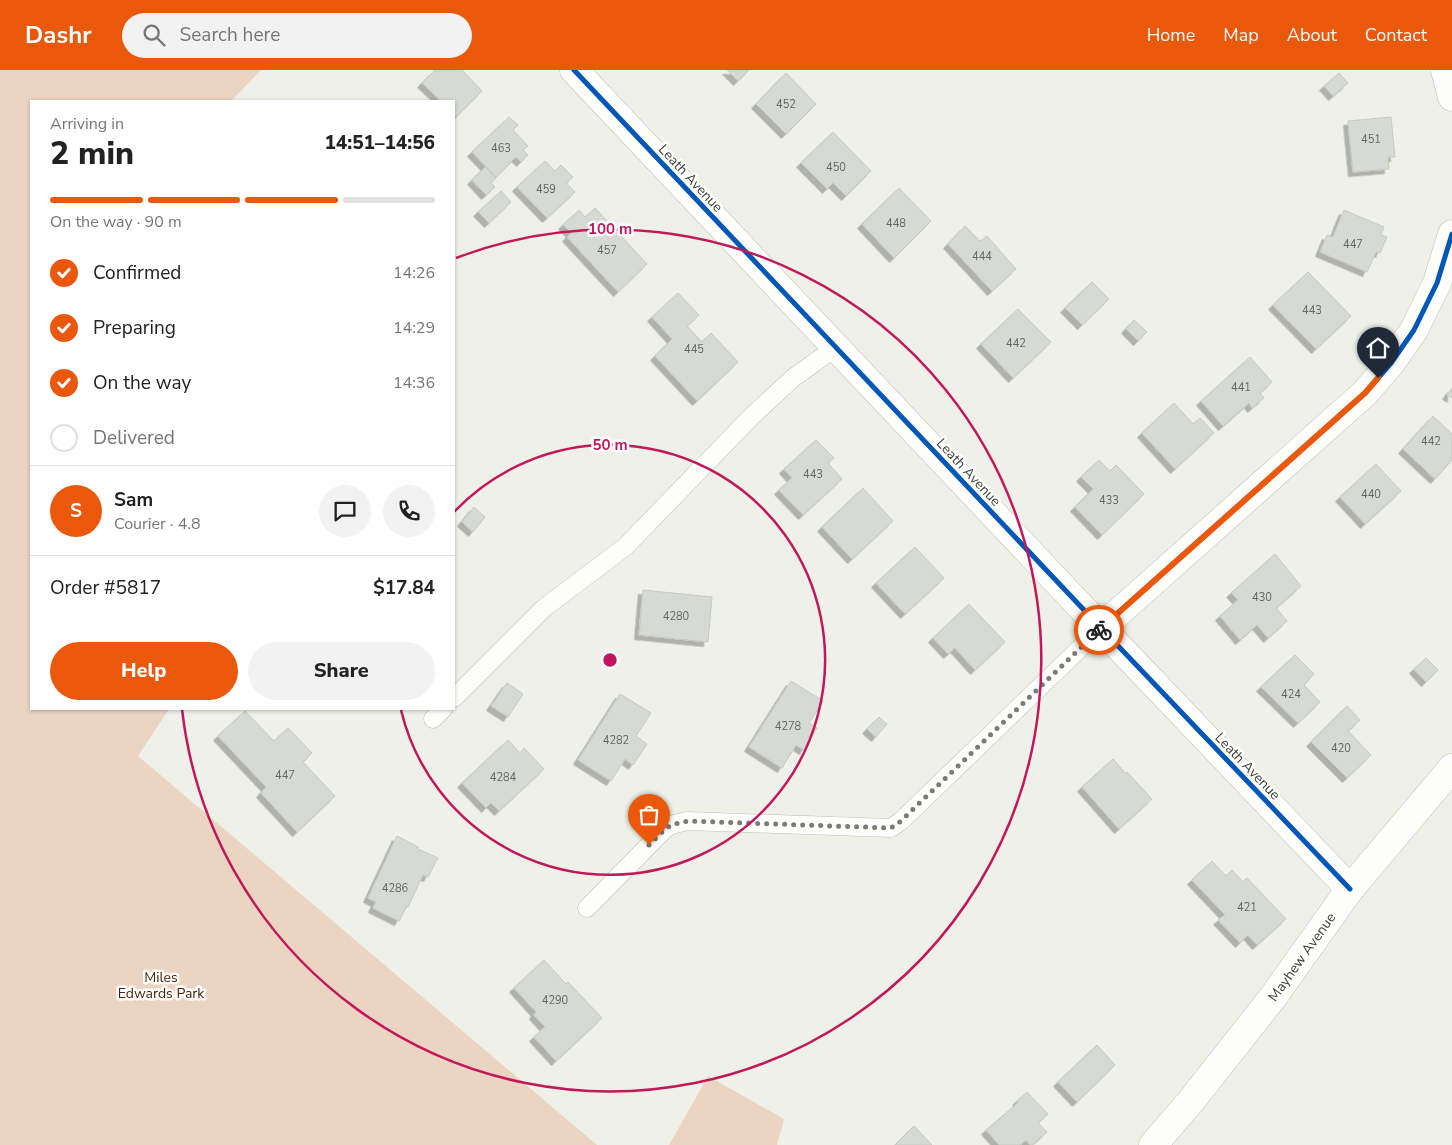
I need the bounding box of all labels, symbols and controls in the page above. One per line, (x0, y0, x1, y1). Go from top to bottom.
search box (122, 13, 472, 58)
text: Dashr (25, 19, 92, 51)
icon: search (140, 21, 168, 49)
text: Search here (180, 22, 280, 48)
text: Home (1147, 23, 1195, 47)
text: Map (1223, 23, 1259, 47)
text: About (1287, 23, 1337, 47)
text: Contact (1365, 23, 1427, 47)
house number: 452 (776, 97, 796, 112)
text: Arriving in (50, 113, 124, 135)
text: 14:51–14:56 (324, 130, 435, 156)
text: 2 min (50, 132, 134, 175)
house number: 451 (1361, 132, 1381, 147)
street label: Leath Avenue (654, 140, 727, 216)
house number: 463 (491, 141, 511, 156)
house number: 450 (826, 160, 846, 175)
house number: 459 (536, 182, 556, 197)
text: On the way · 90 m (50, 211, 182, 233)
house number: 448 (886, 216, 906, 231)
text: 100 m (588, 219, 632, 239)
house number: 447 (1343, 237, 1363, 252)
house number: 457 (597, 243, 617, 258)
house number: 444 (972, 249, 992, 264)
icon: check (50, 259, 78, 287)
text: Confirmed (93, 260, 181, 286)
text: 14:26 (393, 262, 435, 284)
house number: 443 (1302, 303, 1322, 318)
icon: check (50, 314, 78, 342)
text: Preparing (93, 315, 176, 341)
text: 14:29 (393, 317, 435, 339)
pin (1357, 327, 1399, 378)
icon: home (1364, 334, 1392, 362)
house number: 442 (1006, 336, 1026, 351)
house number: 445 (684, 342, 704, 357)
icon: check (50, 369, 78, 397)
text: On the way (93, 370, 191, 396)
text: 14:36 (393, 372, 435, 394)
house number: 441 (1231, 380, 1251, 395)
text: Delivered (93, 425, 175, 451)
street label: Leath Avenue (932, 434, 1005, 510)
house number: 442 (1421, 434, 1441, 449)
text: 50 m (592, 435, 628, 455)
house number: 443 (803, 467, 823, 482)
button: chat (319, 485, 371, 537)
button: phone (383, 485, 435, 537)
text: Sam (114, 487, 153, 513)
house number: 440 (1361, 487, 1381, 502)
house number: 433 (1099, 493, 1119, 508)
text: S (70, 498, 82, 524)
text: Courier · 4.8 (114, 513, 200, 535)
text: Order #5817 (50, 575, 161, 601)
text: $17.84 (373, 575, 435, 601)
house number: 430 (1252, 590, 1272, 605)
courier (1074, 605, 1124, 655)
house number: 4280 (663, 609, 690, 624)
icon: bike (1085, 616, 1113, 644)
button: Help (50, 642, 238, 700)
button: Share (248, 642, 435, 700)
centre of rings (601, 651, 619, 669)
house number: 424 (1281, 687, 1301, 702)
house number: 4278 (775, 719, 802, 734)
street label: Leath Avenue (1211, 729, 1285, 804)
house number: 4282 (603, 733, 629, 748)
house number: 420 (1331, 741, 1351, 756)
house number: 447 (275, 768, 295, 783)
house number: 4284 (490, 770, 517, 785)
pin (628, 794, 670, 845)
icon: bag (635, 801, 663, 829)
house number: 4286 (382, 881, 409, 896)
house number: 421 (1237, 900, 1257, 915)
street label: Mayhew Avenue (1264, 909, 1340, 1005)
park label: Miles Edwards Park (118, 968, 205, 1003)
house number: 4290 (542, 993, 569, 1008)

